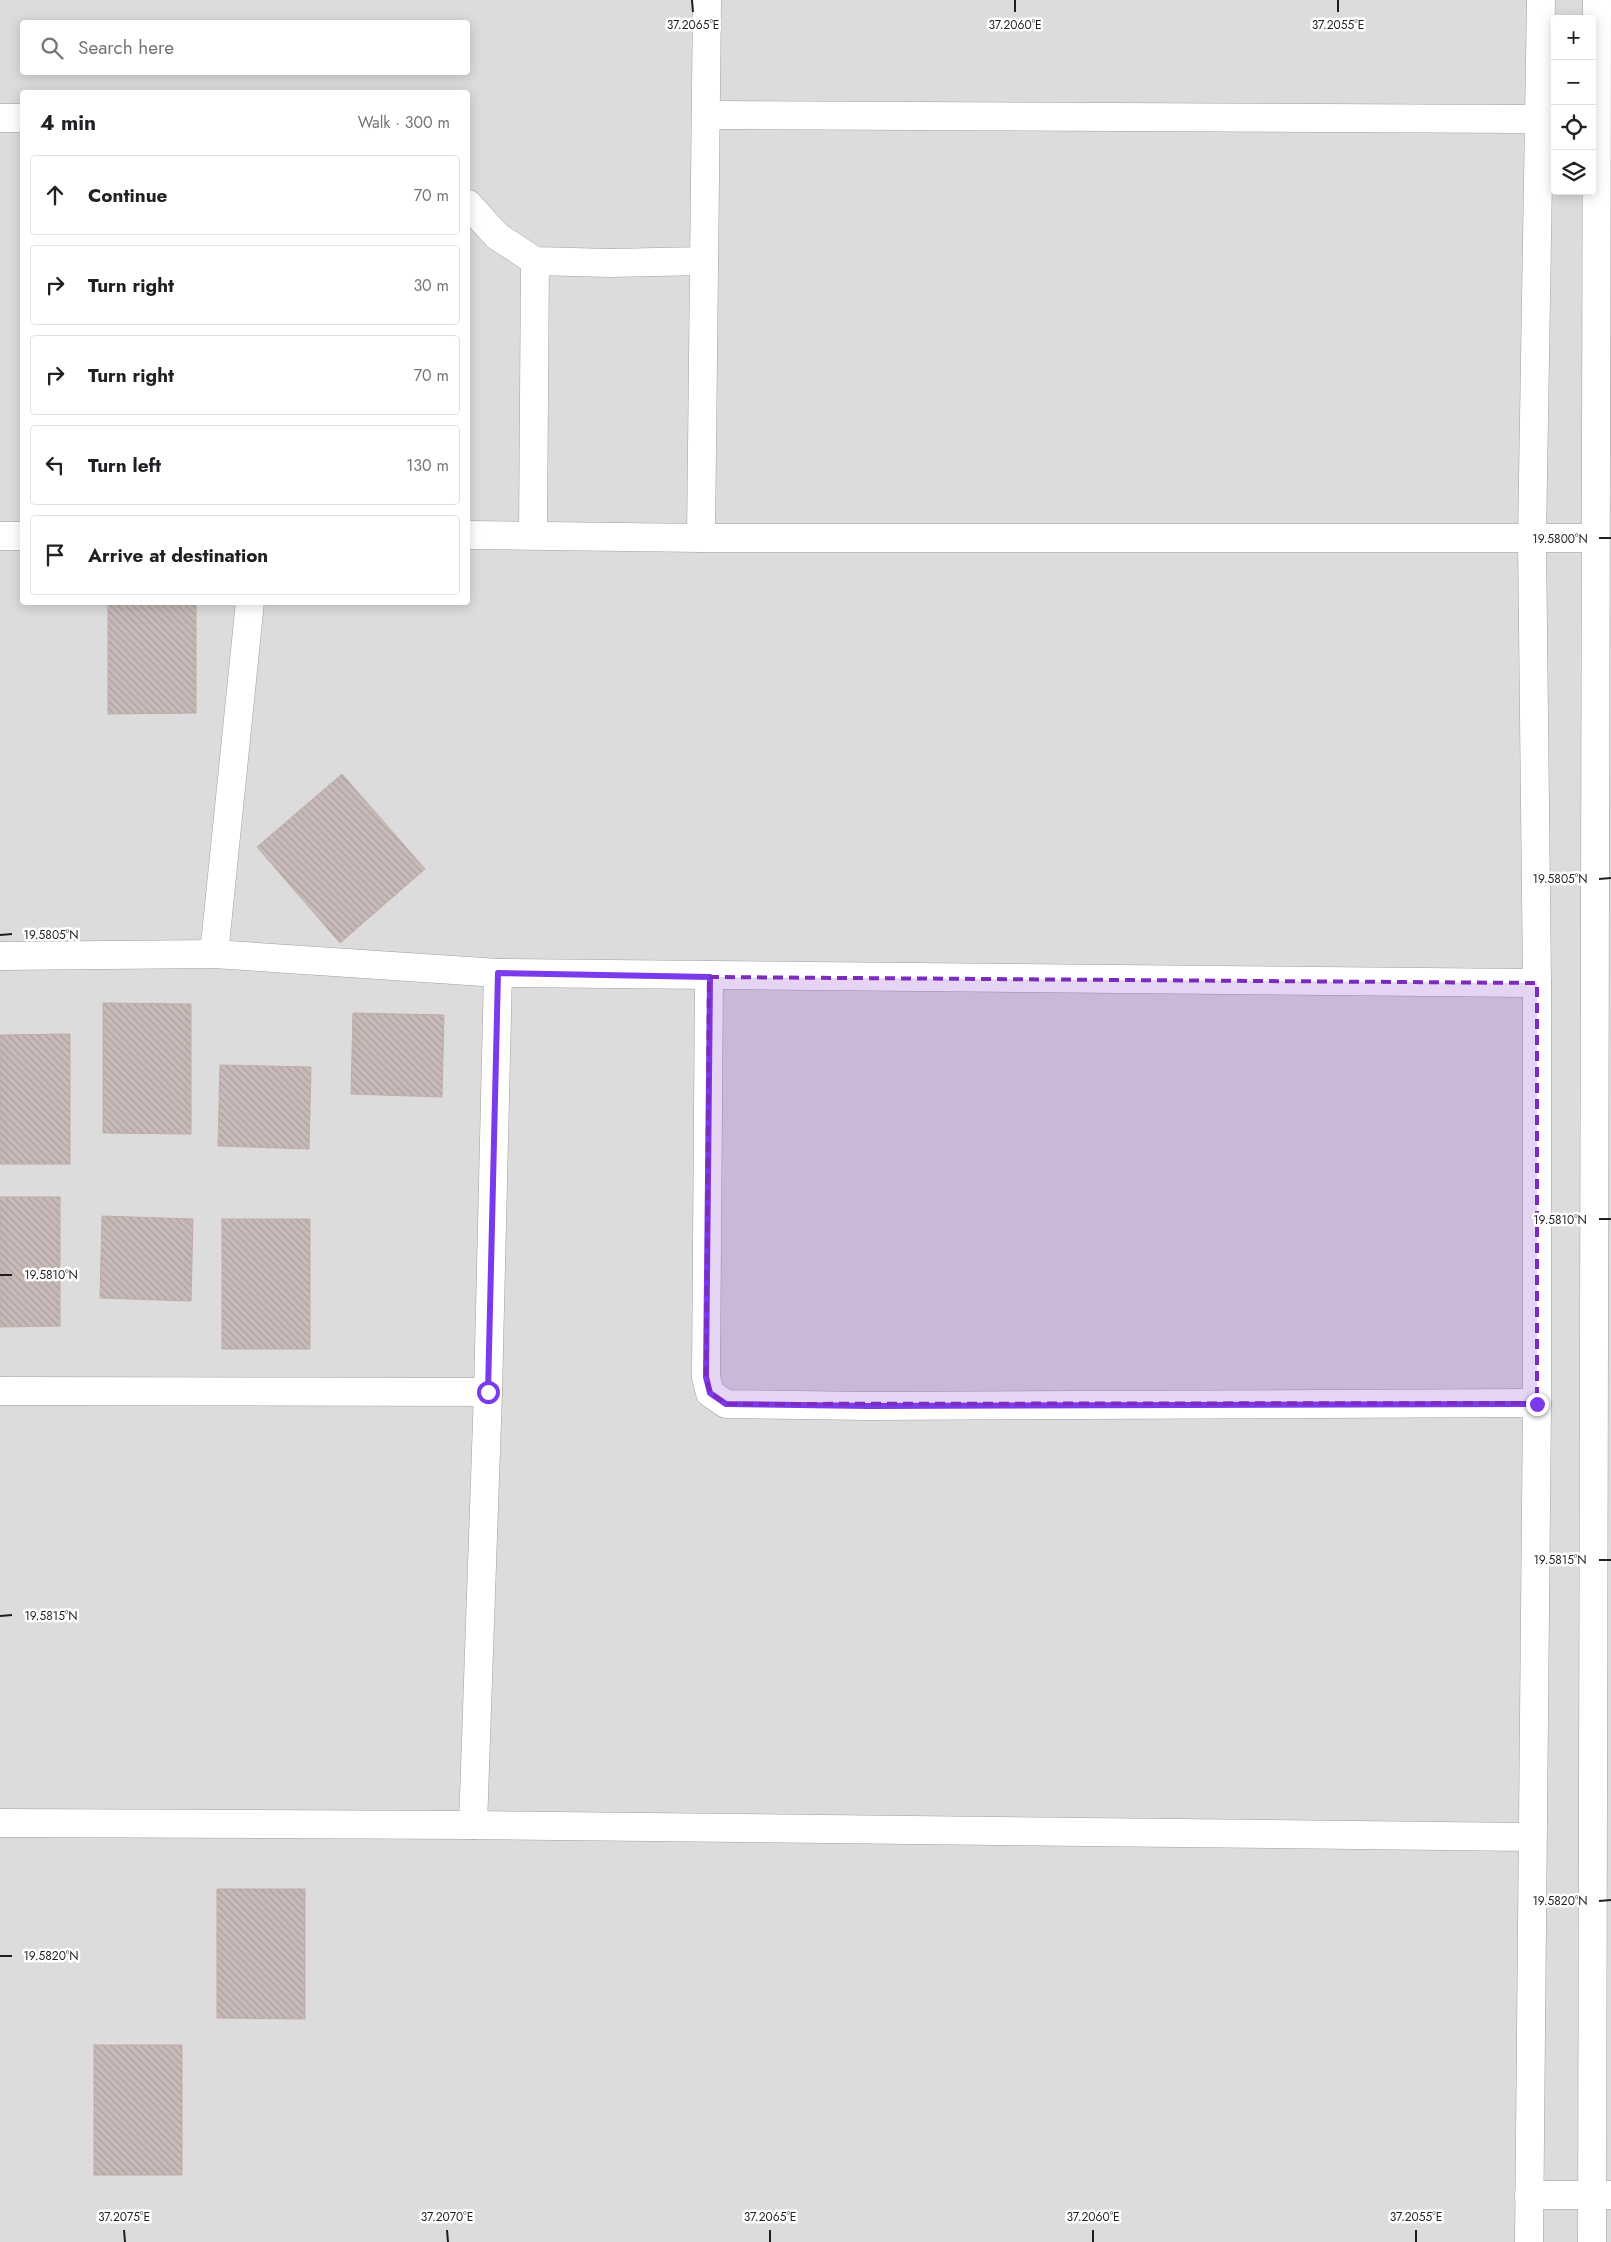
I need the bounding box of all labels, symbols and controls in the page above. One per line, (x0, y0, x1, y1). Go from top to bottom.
map controls (1551, 15, 1596, 195)
button: + (1551, 15, 1596, 60)
text: 37.2065°E (667, 16, 719, 34)
text: 37.2060°E (988, 16, 1042, 34)
text: 37.2055°E (1312, 16, 1364, 34)
search box (20, 20, 470, 75)
icon: search (38, 34, 66, 62)
text: Search here (78, 34, 174, 61)
button: − (1551, 60, 1596, 105)
button: locate (1551, 105, 1596, 150)
text: 4 min (40, 108, 96, 138)
text: Walk · 300 m (358, 111, 450, 134)
button: layers (1551, 150, 1596, 195)
icon: ahead (41, 181, 69, 209)
text: Continue (88, 182, 167, 209)
text: 70 m (414, 184, 449, 207)
icon: right (41, 271, 69, 299)
text: Turn right (88, 272, 174, 299)
text: 30 m (413, 274, 449, 297)
icon: right (41, 361, 69, 389)
text: Turn right (88, 362, 174, 389)
text: 70 m (414, 364, 449, 387)
icon: left (41, 451, 69, 479)
text: Turn left (88, 452, 161, 479)
text: 130 m (406, 454, 449, 477)
text: 19.5800°N (1532, 530, 1588, 548)
icon: arrive (41, 541, 69, 569)
text: Arrive at destination (88, 542, 268, 569)
text: 19.5805°N (1533, 870, 1588, 888)
text: 19.5805°N (24, 926, 79, 944)
text: 19.5810°N (1533, 1211, 1587, 1229)
text: 19.5810°N (24, 1266, 78, 1284)
route start (477, 1381, 500, 1404)
route end (1526, 1393, 1549, 1416)
text: 19.5815°N (1533, 1551, 1587, 1569)
text: 19.5815°N (24, 1607, 78, 1625)
text: 19.5820°N (1532, 1892, 1588, 1910)
text: 19.5820°N (23, 1947, 79, 1965)
text: 37.2075°E (98, 2208, 150, 2226)
text: 37.2070°E (421, 2208, 473, 2226)
text: 37.2065°E (744, 2208, 796, 2226)
text: 37.2060°E (1066, 2208, 1120, 2226)
text: 37.2055°E (1390, 2208, 1442, 2226)

